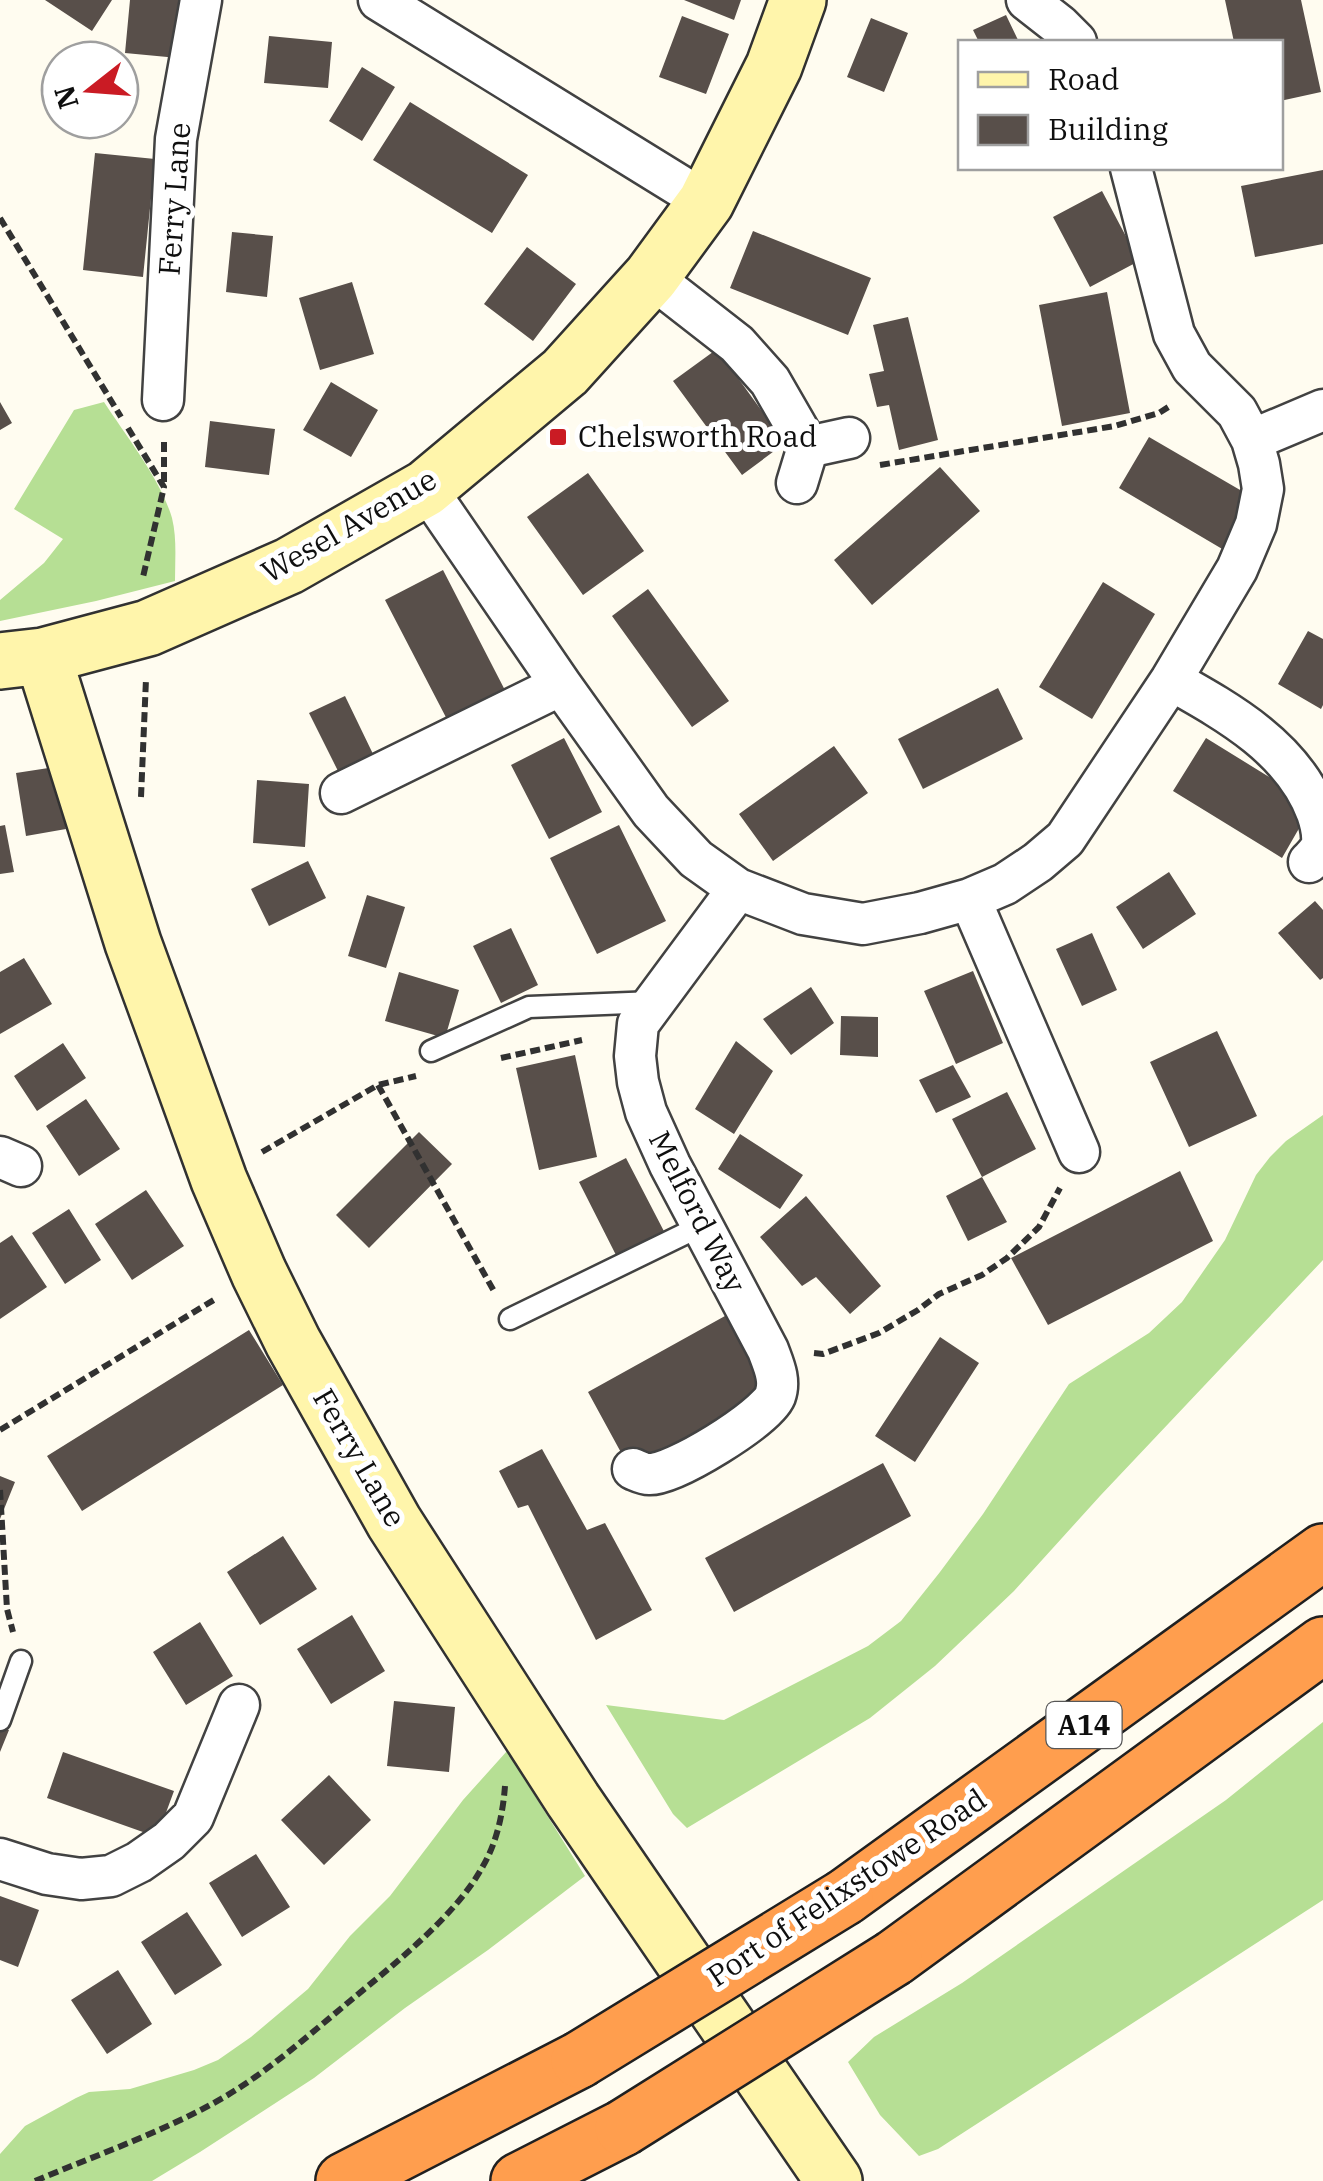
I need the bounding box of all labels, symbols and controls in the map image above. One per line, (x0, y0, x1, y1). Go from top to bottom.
north arrow (40, 40, 140, 140)
legend (958, 40, 1283, 170)
text: Road (1048, 59, 1120, 98)
text: N (45, 81, 87, 113)
text: Building (1048, 109, 1168, 148)
street label: Ferry Lane (149, 121, 198, 277)
place label: Chelsworth Road (578, 416, 817, 455)
marker: Chelsworth Road (547, 426, 569, 448)
street label: Wesel Avenue (254, 459, 443, 591)
street label: Melford Way (641, 1124, 756, 1299)
street label: Ferry Lane (305, 1381, 416, 1534)
road number: A14 (1046, 1702, 1122, 1748)
street label: Port of Felixstowe Road (699, 1779, 993, 1995)

